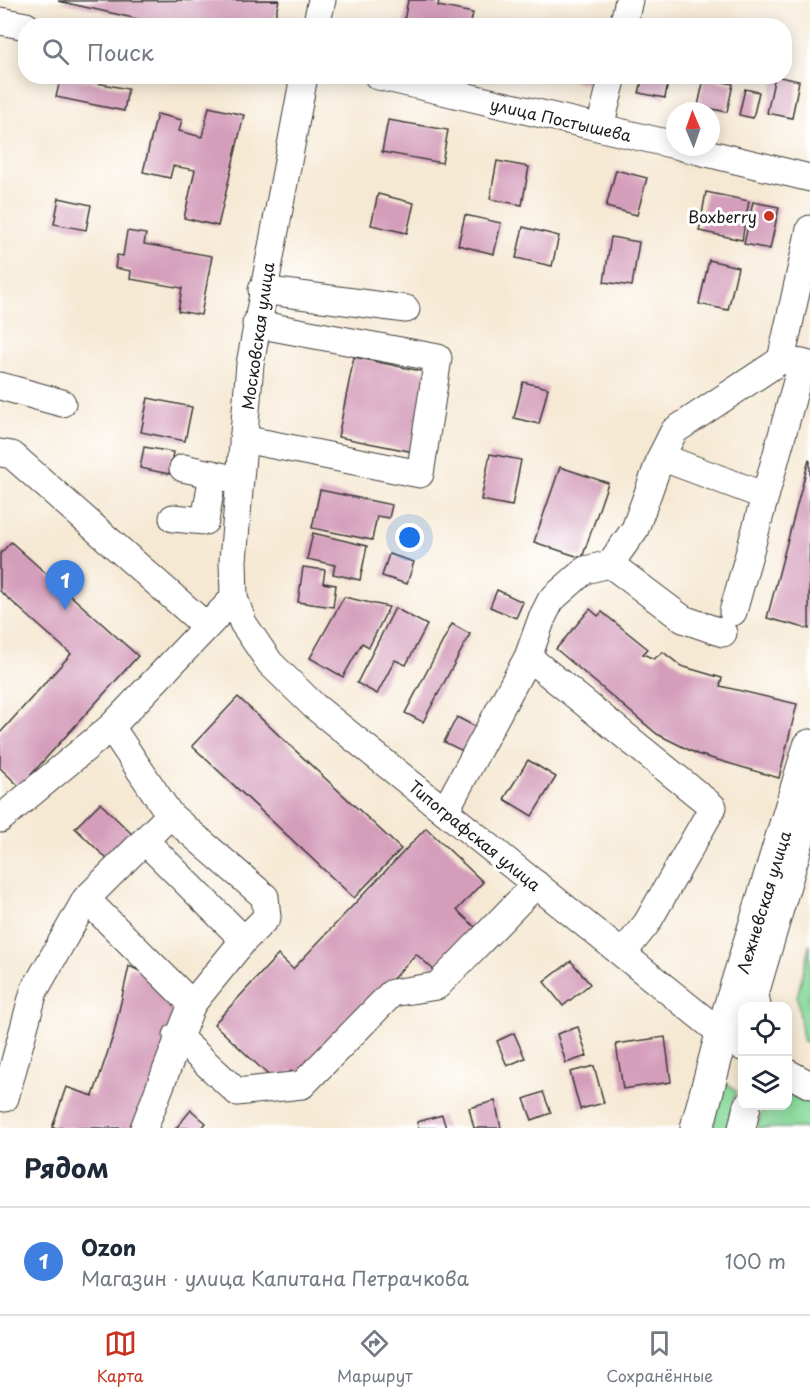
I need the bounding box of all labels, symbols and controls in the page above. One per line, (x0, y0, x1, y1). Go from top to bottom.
search box (18, 18, 792, 84)
icon: search (39, 35, 72, 68)
text: Поиск (87, 35, 154, 68)
street label: улица Постышева (488, 91, 634, 147)
north arrow (666, 102, 720, 156)
place label: Boxberry (688, 204, 757, 228)
marker: Boxberry (762, 209, 776, 223)
street label: Московская улица (235, 261, 279, 411)
your location (395, 523, 424, 552)
pin: 1 (46, 560, 84, 610)
street label: Типографская улица (404, 774, 546, 896)
street label: Лежневская улица (730, 828, 796, 976)
map controls (738, 1002, 792, 1110)
button: locate (738, 1002, 792, 1056)
button: layers (738, 1056, 792, 1110)
text: Рядом (24, 1148, 109, 1187)
text: Ozon (81, 1230, 136, 1263)
text: 1 (39, 1246, 48, 1276)
text: 100 m (725, 1246, 786, 1276)
text: Магазин · улица Капитана Петрачкова (81, 1263, 469, 1293)
tab: Карта (97, 1327, 144, 1387)
tab: Маршрут (337, 1327, 413, 1387)
tab: Сохранённые (606, 1327, 713, 1387)

